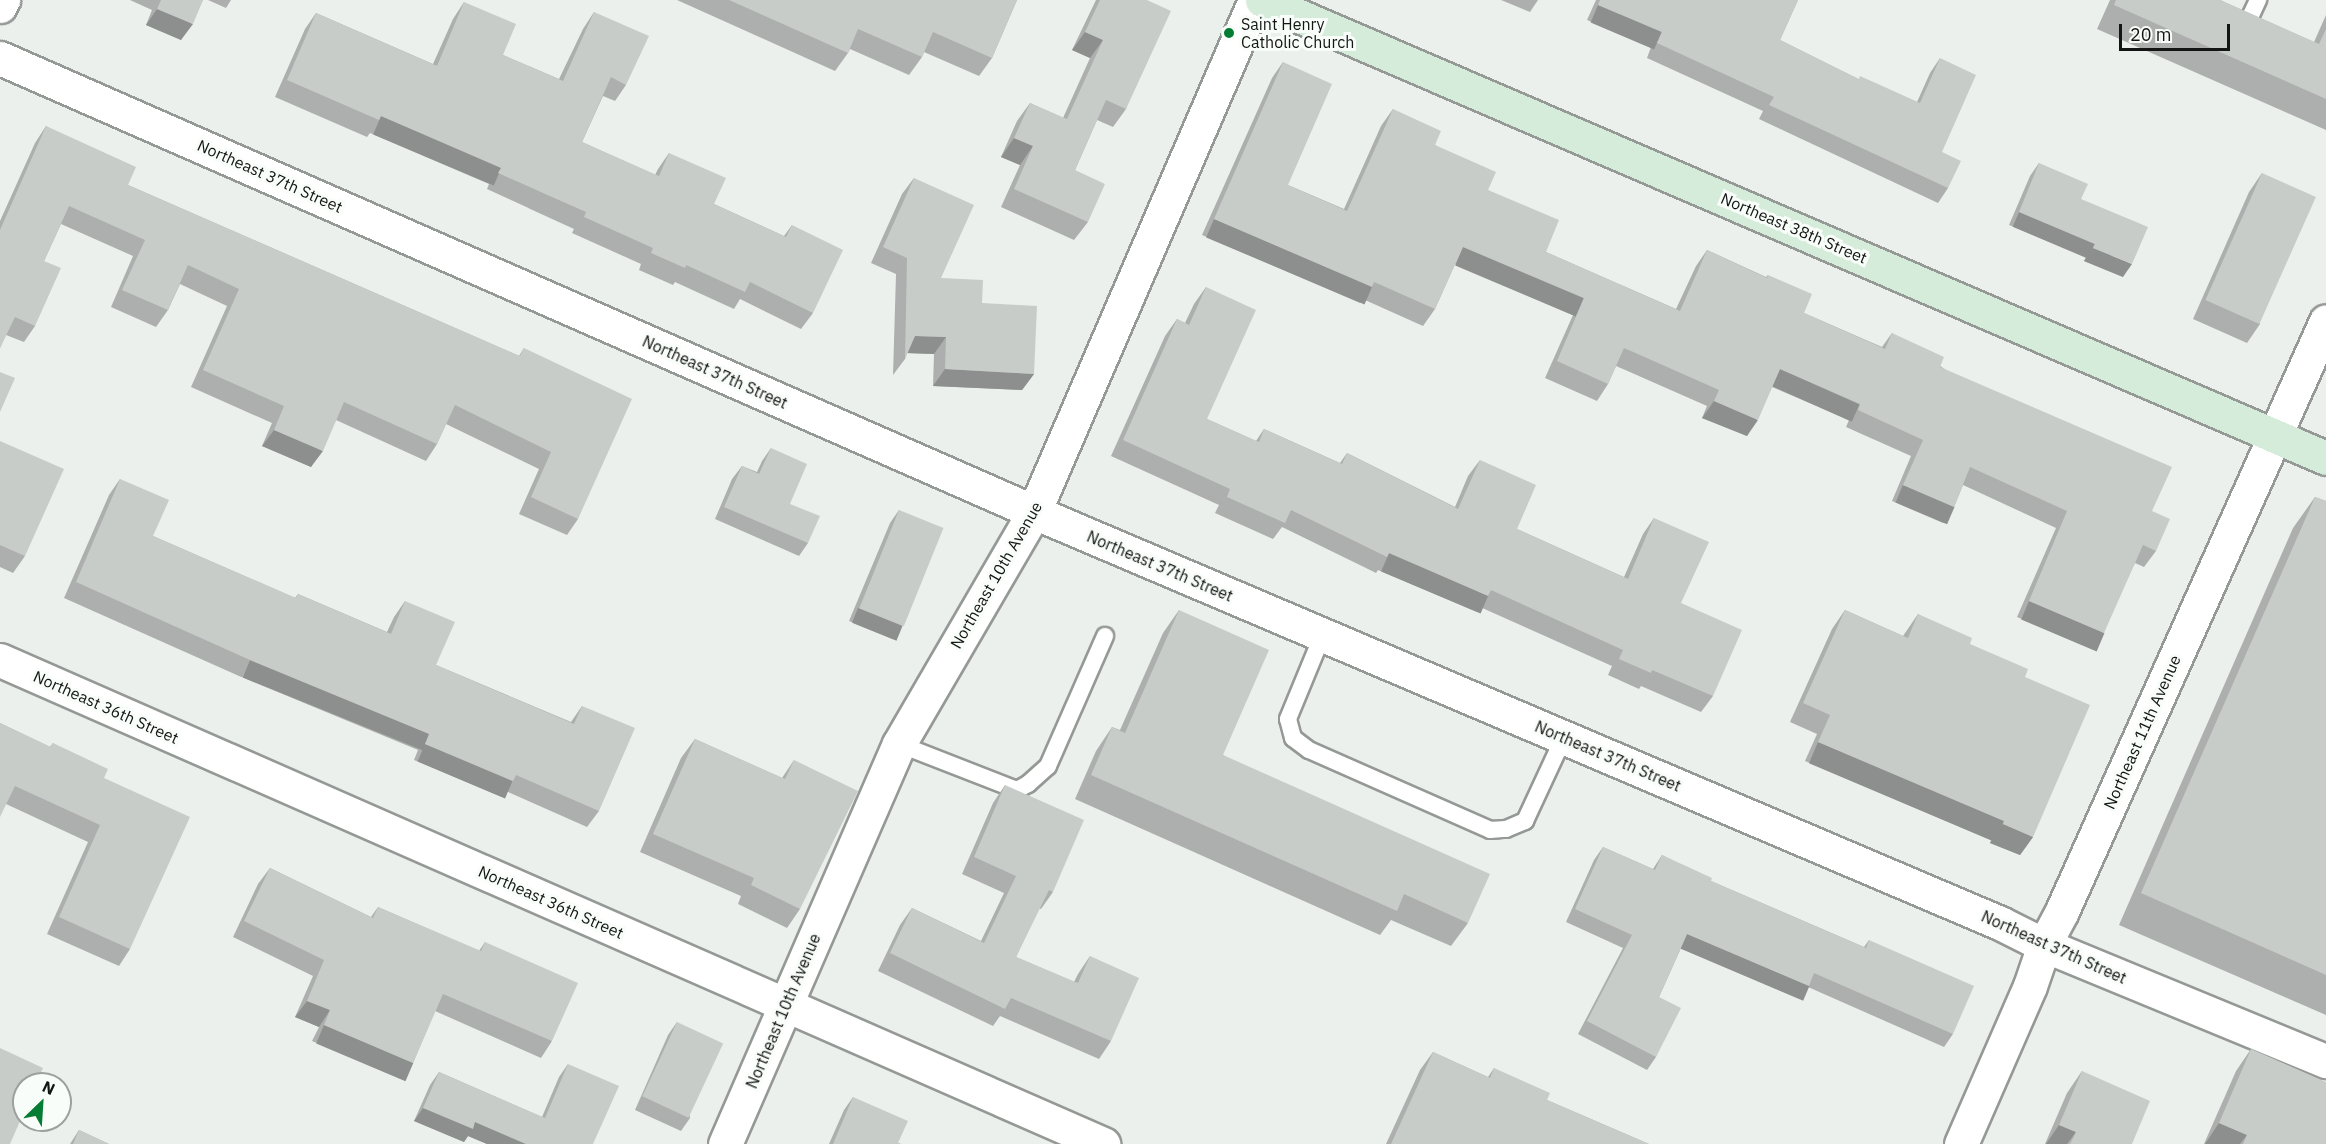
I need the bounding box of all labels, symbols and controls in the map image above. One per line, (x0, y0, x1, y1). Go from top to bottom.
scale bar (2122, 12, 2233, 50)
place label: Saint Henry Catholic Church (1241, 14, 1354, 52)
text: 20 m (2130, 23, 2172, 46)
marker: Saint Henry Catholic Church (1222, 26, 1236, 40)
street label: Northeast 37th Street (194, 135, 346, 217)
street label: Northeast 38th Street (1718, 189, 1870, 267)
street label: Northeast 37th Street (639, 331, 791, 413)
street label: Northeast 10th Avenue (946, 498, 1046, 652)
street label: Northeast 37th Street (1084, 527, 1236, 605)
street label: Northeast 11th Avenue (2099, 652, 2185, 812)
street label: Northeast 36th Street (30, 666, 182, 748)
street label: Northeast 37th Street (1532, 717, 1684, 795)
street label: Northeast 36th Street (475, 861, 627, 943)
street label: Northeast 37th Street (1978, 906, 2130, 988)
street label: Northeast 10th Avenue (742, 931, 824, 1091)
north arrow (12, 1072, 72, 1132)
text: N (39, 1076, 58, 1099)

